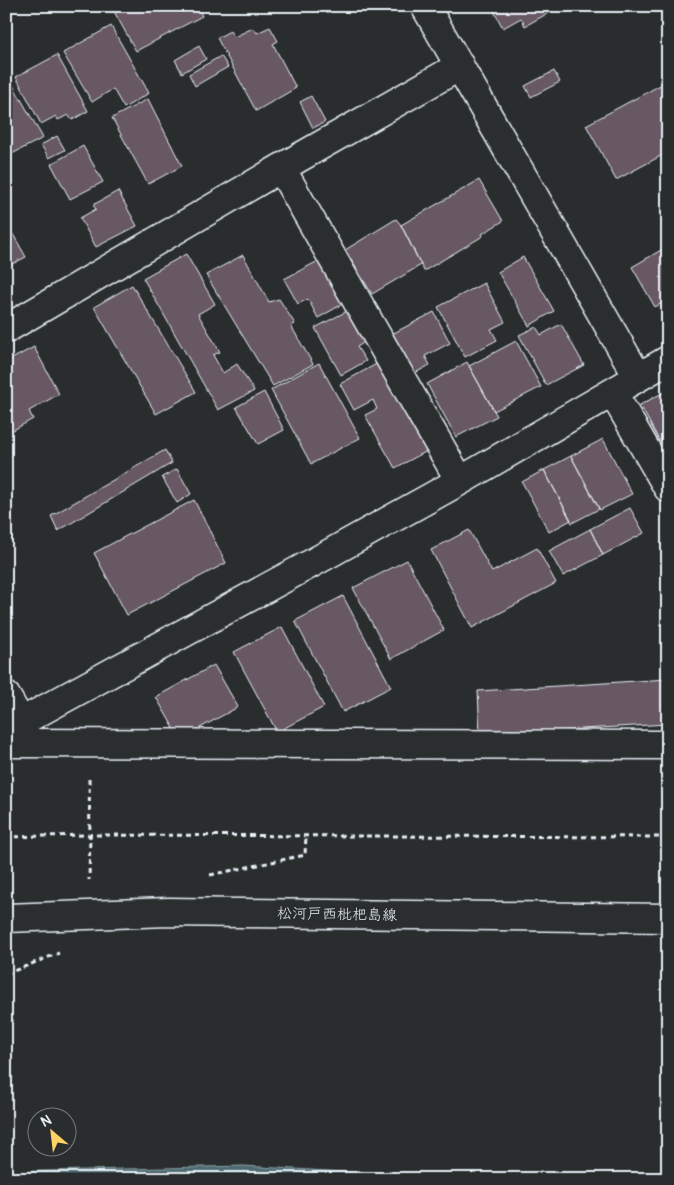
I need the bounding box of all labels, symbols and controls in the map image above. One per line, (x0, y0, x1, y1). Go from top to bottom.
street label: 松河戸西枇杷島線 (277, 904, 397, 925)
north arrow (28, 1108, 78, 1158)
text: N (38, 1111, 54, 1131)

